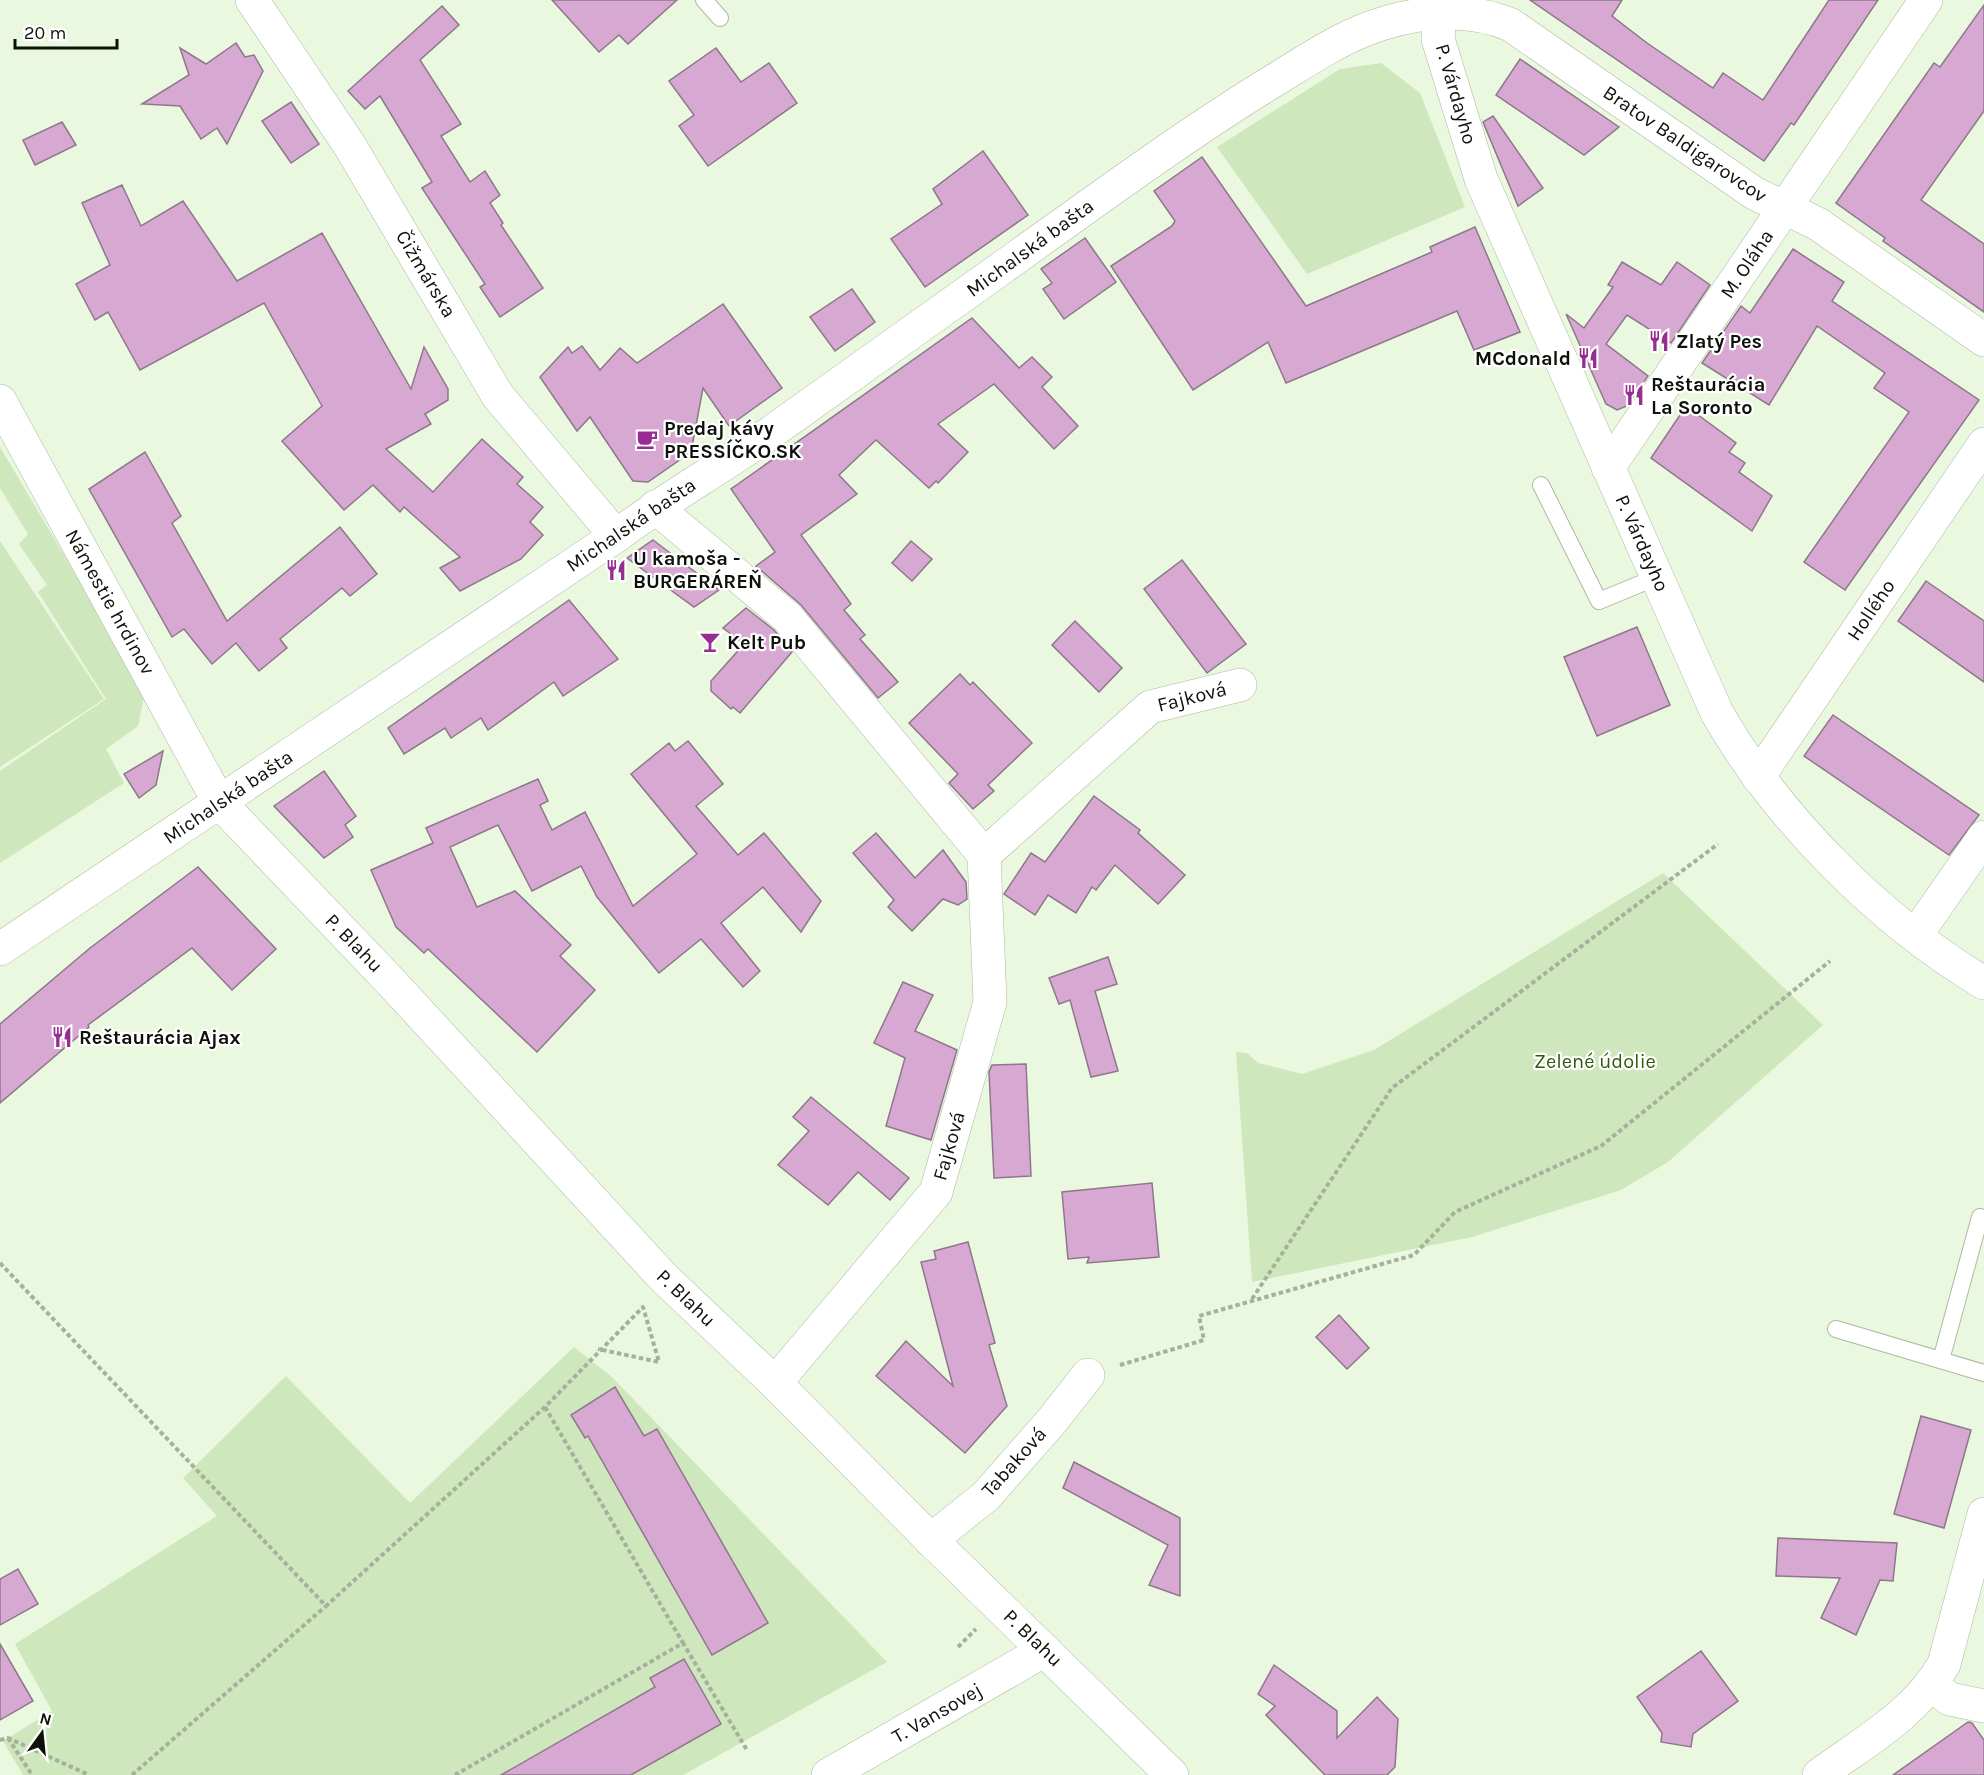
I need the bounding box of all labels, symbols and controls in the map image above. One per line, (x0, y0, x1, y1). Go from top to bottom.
scale bar (15, 12, 117, 50)
text: 20 m (24, 22, 66, 44)
street label: P. Várdayho (1431, 41, 1481, 147)
street label: Bratov Baldigarovcov (1599, 81, 1771, 207)
street label: Michalská bašta (962, 194, 1098, 302)
street label: M. Oláha (1716, 225, 1778, 303)
street label: Čižmárska (391, 226, 462, 322)
restaurant icon: Zlatý Pes (1647, 329, 1671, 353)
place label: Zlatý Pes (1676, 330, 1762, 353)
restaurant icon: MCdonald (1576, 346, 1600, 370)
place label: MCdonald (1475, 347, 1571, 370)
place label: Reštaurácia La Soronto (1651, 373, 1766, 419)
restaurant icon: Reštaurácia La Soronto (1622, 383, 1646, 407)
place label: Predaj kávy PRESSÍČKO.SK (664, 417, 801, 463)
cafe icon: Predaj kávy PRESSÍČKO.SK (635, 427, 659, 451)
street label: Michalská bašta (562, 473, 700, 577)
street label: P. Várdayho (1610, 491, 1674, 595)
street label: Námestie hrdinov (60, 525, 160, 679)
place label: U kamoša - BURGERÁREŇ (633, 547, 762, 593)
restaurant icon: U kamoša - BURGERÁREŇ (604, 558, 628, 582)
street label: Hollého (1842, 575, 1900, 645)
bar icon: Kelt Pub (698, 630, 722, 654)
place label: Kelt Pub (727, 631, 806, 654)
street label: Fajková (1155, 677, 1229, 717)
street label: Michalská bašta (159, 745, 297, 849)
street label: P. Blahu (321, 909, 387, 977)
restaurant icon: Reštaurácia Ajax (50, 1025, 74, 1049)
place label: Reštaurácia Ajax (79, 1026, 241, 1049)
park label: Zelené údolie (1534, 1050, 1656, 1073)
street label: Fajková (928, 1109, 970, 1183)
street label: P. Blahu (652, 1265, 720, 1331)
street label: Tabaková (977, 1423, 1051, 1501)
street label: P. Blahu (999, 1605, 1067, 1671)
street label: T. Vansovej (888, 1678, 986, 1748)
north arrow (12, 1703, 72, 1763)
text: N (38, 1708, 54, 1730)

